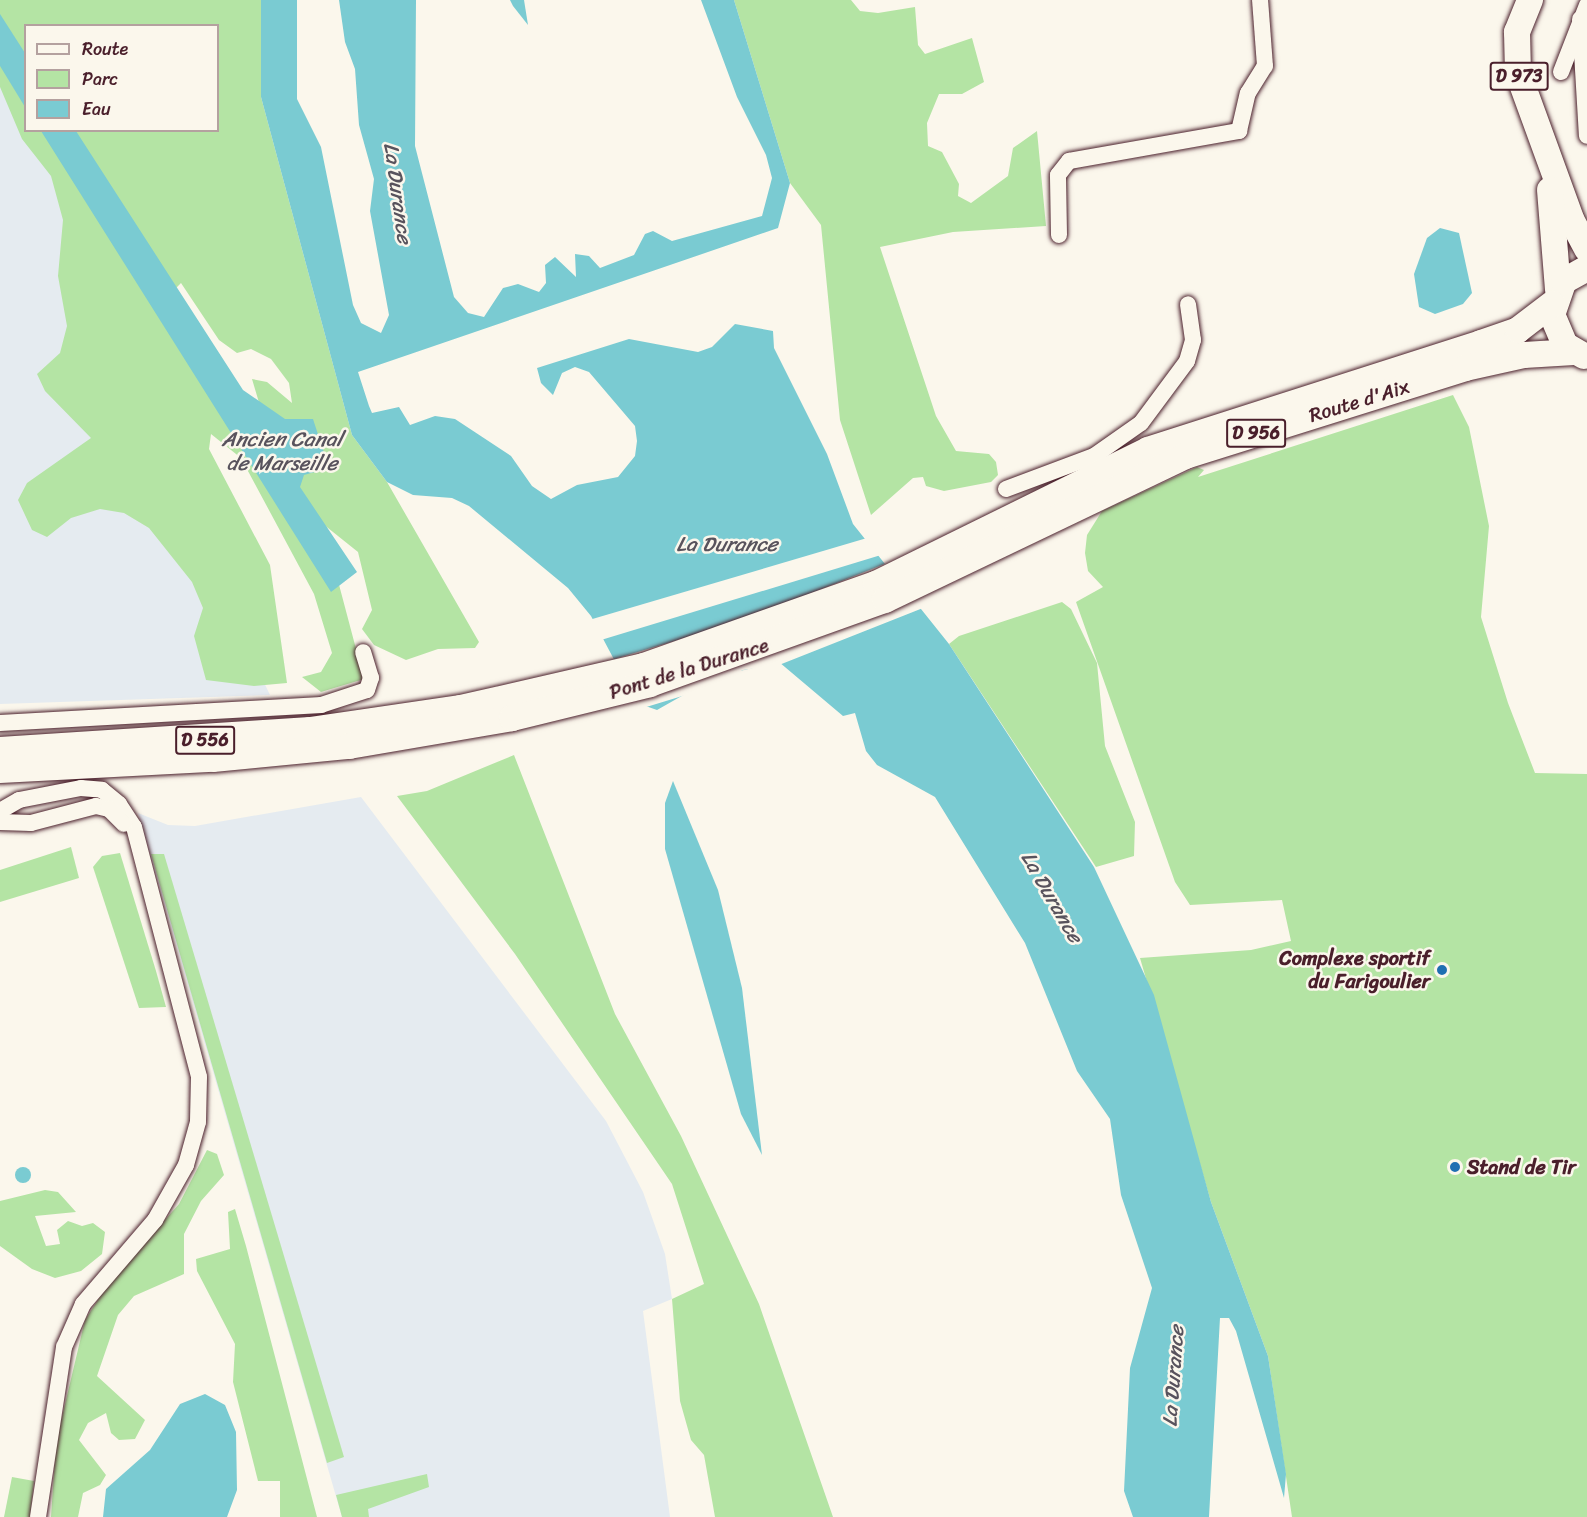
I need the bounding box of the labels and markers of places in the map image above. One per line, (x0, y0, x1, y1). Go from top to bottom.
place label: Complexe sportif du Farigoulier (1279, 946, 1430, 993)
marker: Complexe sportif du Farigoulier (1435, 963, 1449, 977)
place label: Stand de Tir (1467, 1155, 1576, 1179)
marker: Stand de Tir (1448, 1160, 1462, 1174)

